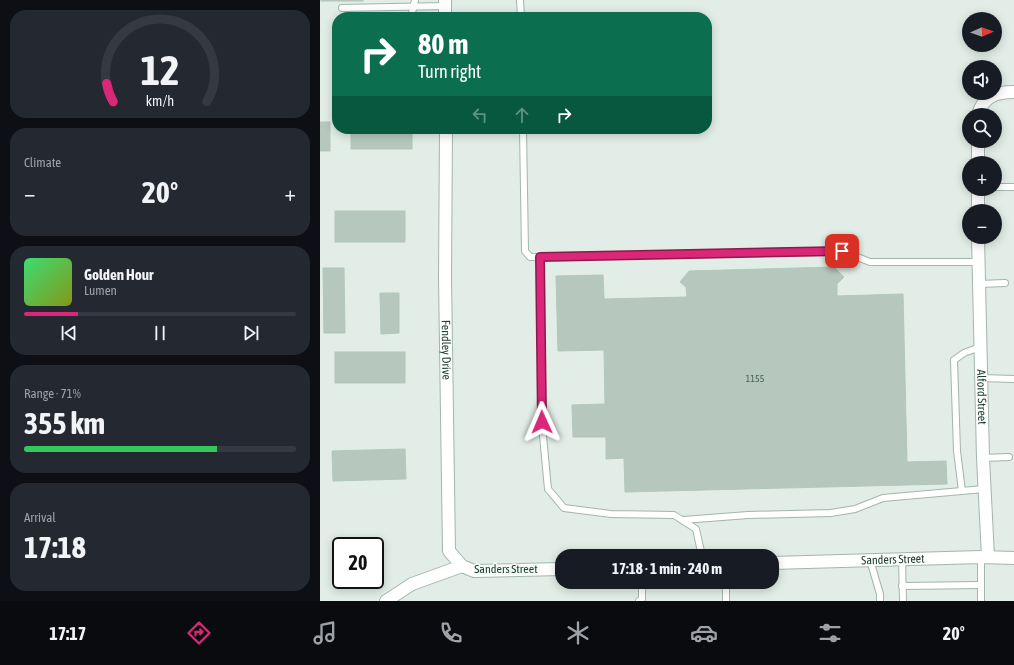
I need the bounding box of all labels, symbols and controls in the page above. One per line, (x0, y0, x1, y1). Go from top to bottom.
north arrow (962, 12, 1002, 52)
map controls (962, 12, 1002, 244)
icon: right (352, 28, 404, 80)
text: 80 m (418, 28, 468, 60)
text: 12 (140, 46, 180, 94)
button: sound (962, 60, 1002, 100)
text: Turn right (418, 61, 481, 82)
text: km/h (146, 93, 174, 109)
icon: left (469, 104, 491, 126)
icon: ahead (511, 104, 533, 126)
icon: right (553, 104, 575, 126)
button: search (962, 108, 1002, 148)
text: Climate (24, 155, 61, 170)
button: + (962, 156, 1002, 196)
text: 20° (142, 175, 178, 209)
text: − (24, 180, 35, 206)
text: + (285, 180, 296, 206)
button: − (962, 204, 1002, 244)
pin (825, 234, 859, 268)
icon: arrive (831, 240, 853, 262)
text: Golden Hour (84, 266, 154, 283)
text: Lumen (84, 283, 117, 298)
street label: Fendley Drive (439, 320, 454, 380)
icon: previous (58, 322, 80, 344)
icon: pause (149, 322, 171, 344)
icon: next (240, 322, 262, 344)
street label: Alford Street (974, 369, 989, 425)
house number: 1155 (746, 373, 765, 384)
text: Range · 71% (24, 386, 81, 401)
position arrow (521, 401, 563, 443)
text: 355 km (24, 406, 105, 440)
text: Arrival (24, 510, 56, 525)
text: 17:18 (24, 530, 86, 564)
speed limit sign: 20 (332, 537, 384, 589)
street label: Sanders Street (861, 552, 925, 567)
text: 17:18 · 1 min · 240 m (612, 560, 722, 577)
street label: Sanders Street (474, 562, 538, 576)
icon: directions (185, 619, 213, 647)
icon: music (311, 619, 339, 647)
icon: phone (437, 619, 465, 647)
icon: climate (564, 619, 592, 647)
icon: car (690, 619, 718, 647)
icon: filters (816, 619, 844, 647)
text: 17:17 (49, 623, 86, 644)
text: 20° (943, 623, 965, 644)

